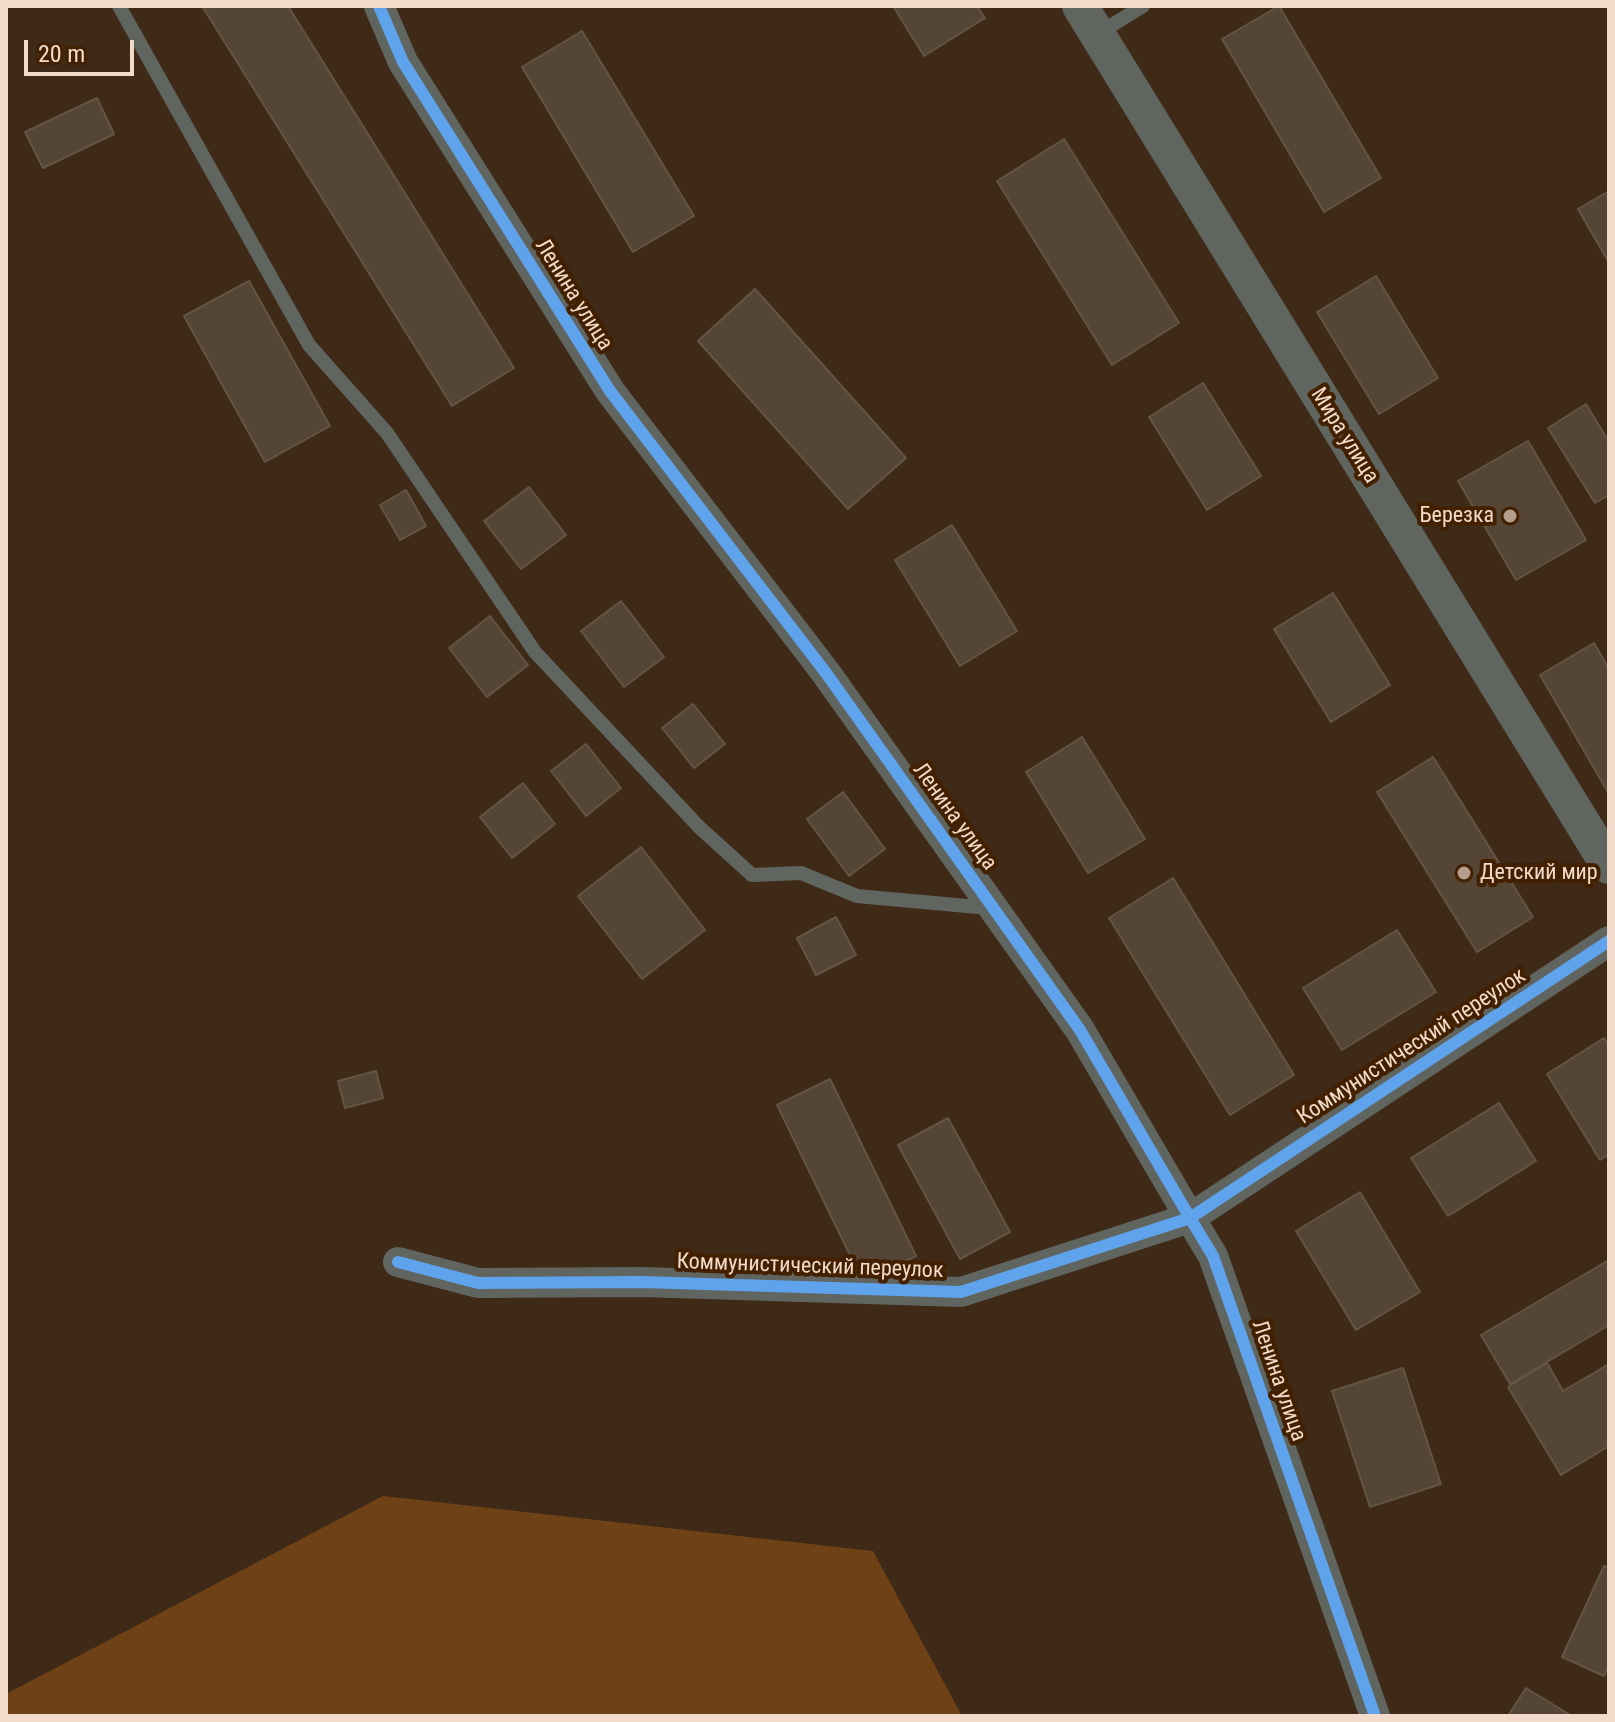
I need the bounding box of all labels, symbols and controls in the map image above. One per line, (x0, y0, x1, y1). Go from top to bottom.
scale bar (28, 24, 138, 74)
text: 20 m (38, 40, 85, 68)
street label: Ленина улица (528, 234, 618, 356)
street label: Мира улица (1304, 383, 1384, 489)
place label: Березка (1419, 503, 1494, 529)
marker: Березка (1501, 507, 1519, 525)
street label: Ленина улица (906, 758, 1002, 876)
place label: Детский мир (1480, 860, 1598, 886)
marker: Детский мир (1455, 864, 1473, 882)
street label: Коммунистический переулок (1293, 963, 1531, 1131)
street label: Коммунистический переулок (676, 1249, 944, 1285)
street label: Ленина улица (1245, 1317, 1311, 1445)

